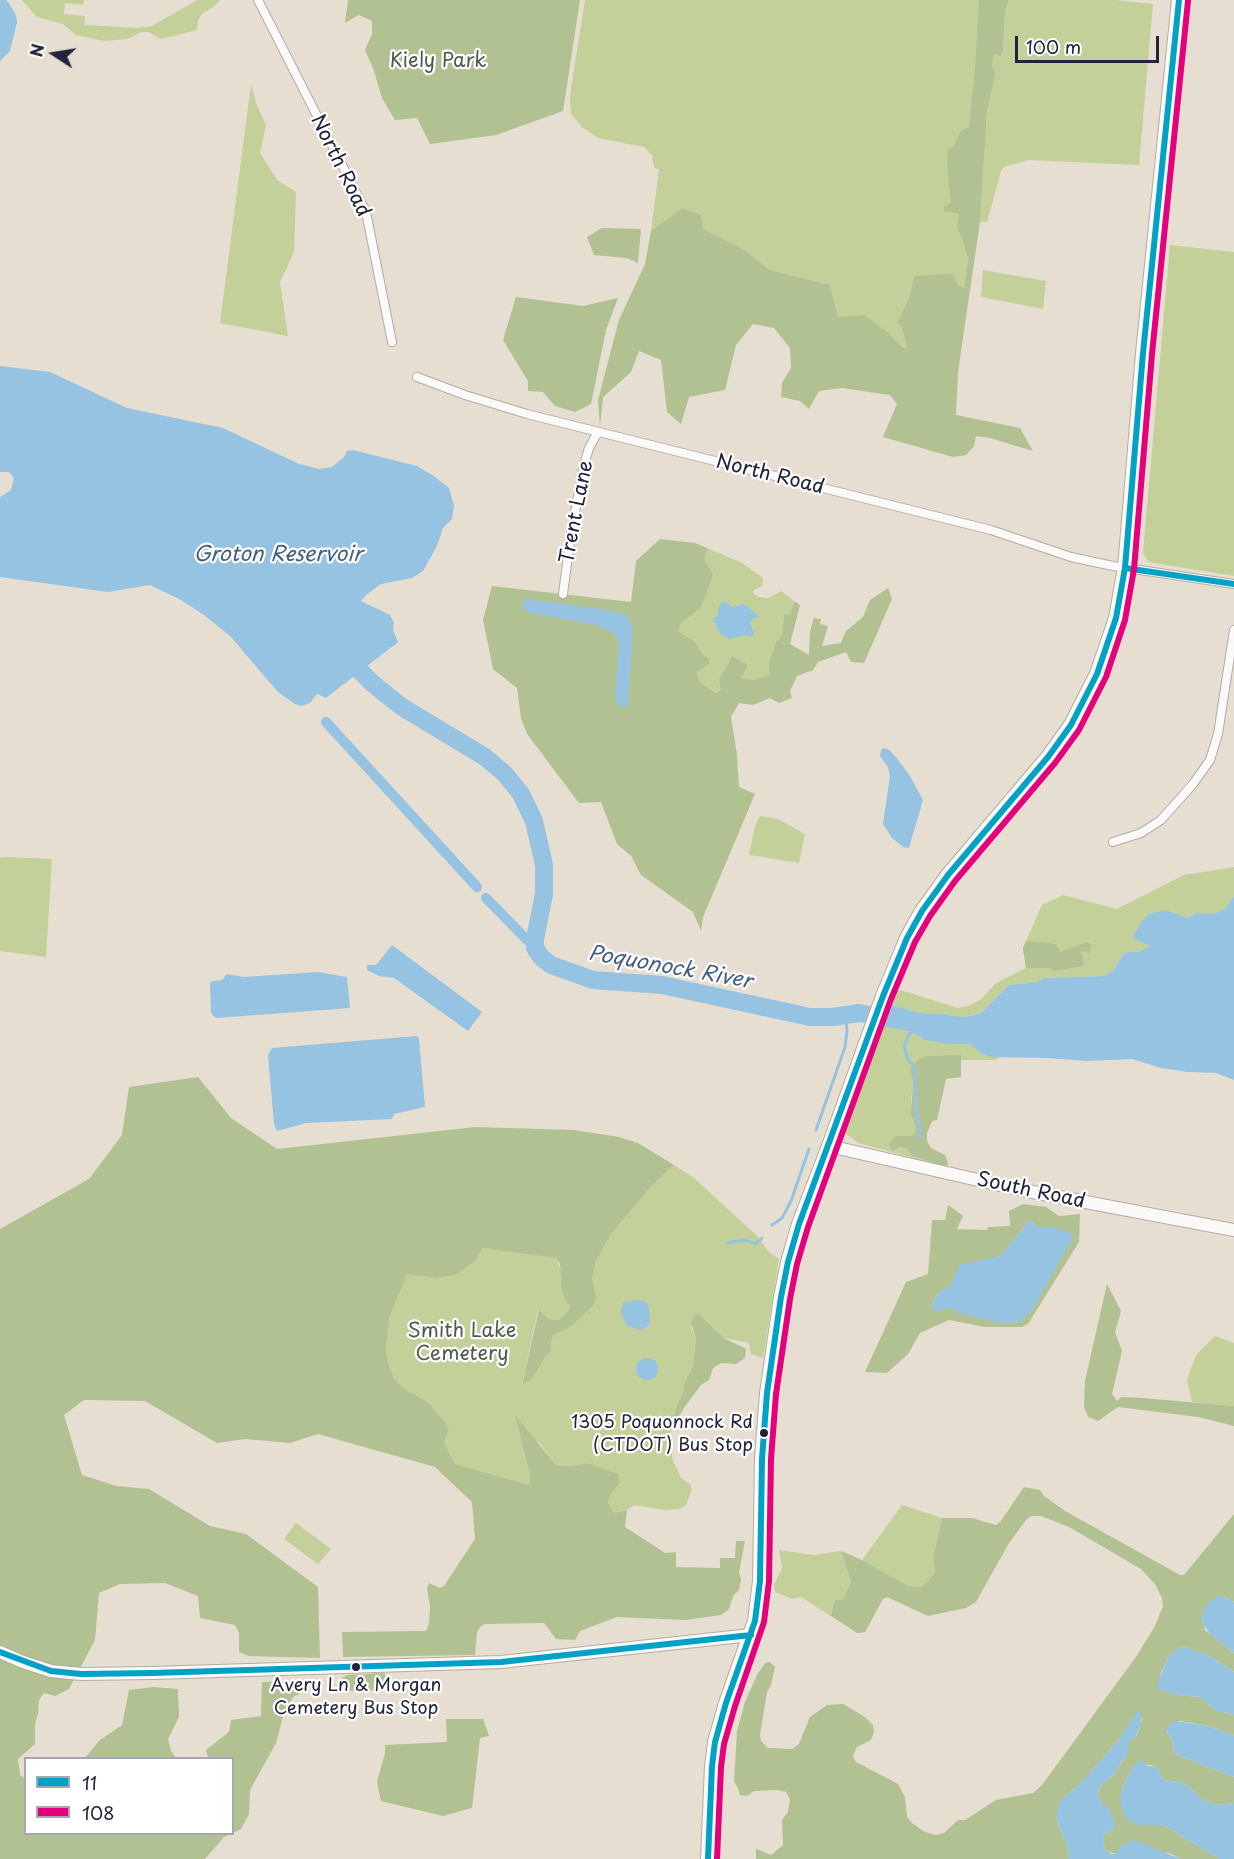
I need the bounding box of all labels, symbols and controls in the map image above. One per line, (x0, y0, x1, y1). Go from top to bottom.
north arrow (24, 24, 84, 84)
scale bar (1018, 24, 1162, 62)
text: 100 m (1026, 33, 1081, 60)
text: N (23, 42, 49, 59)
park label: Kiely Park (390, 49, 486, 73)
street label: North Road (305, 111, 375, 221)
street label: North Road (713, 450, 827, 500)
street label: Trent Lane (555, 458, 599, 566)
water label: Groton Reservoir (193, 542, 363, 568)
water label: Poquonock River (586, 941, 754, 995)
street label: South Road (975, 1168, 1087, 1214)
park label: Smith Lake Cemetery (408, 1319, 516, 1366)
place label: 1305 Poquonnock Rd (CTDOT) Bus Stop (571, 1412, 753, 1454)
marker: 1305 Poquonnock Rd (CTDOT) Bus Stop (758, 1427, 770, 1439)
marker: Avery Ln & Morgan Cemetery Bus Stop (350, 1661, 362, 1673)
place label: Avery Ln & Morgan Cemetery Bus Stop (271, 1675, 441, 1718)
legend (24, 1757, 234, 1835)
text: 11 (82, 1769, 97, 1796)
text: 108 (82, 1799, 115, 1826)

